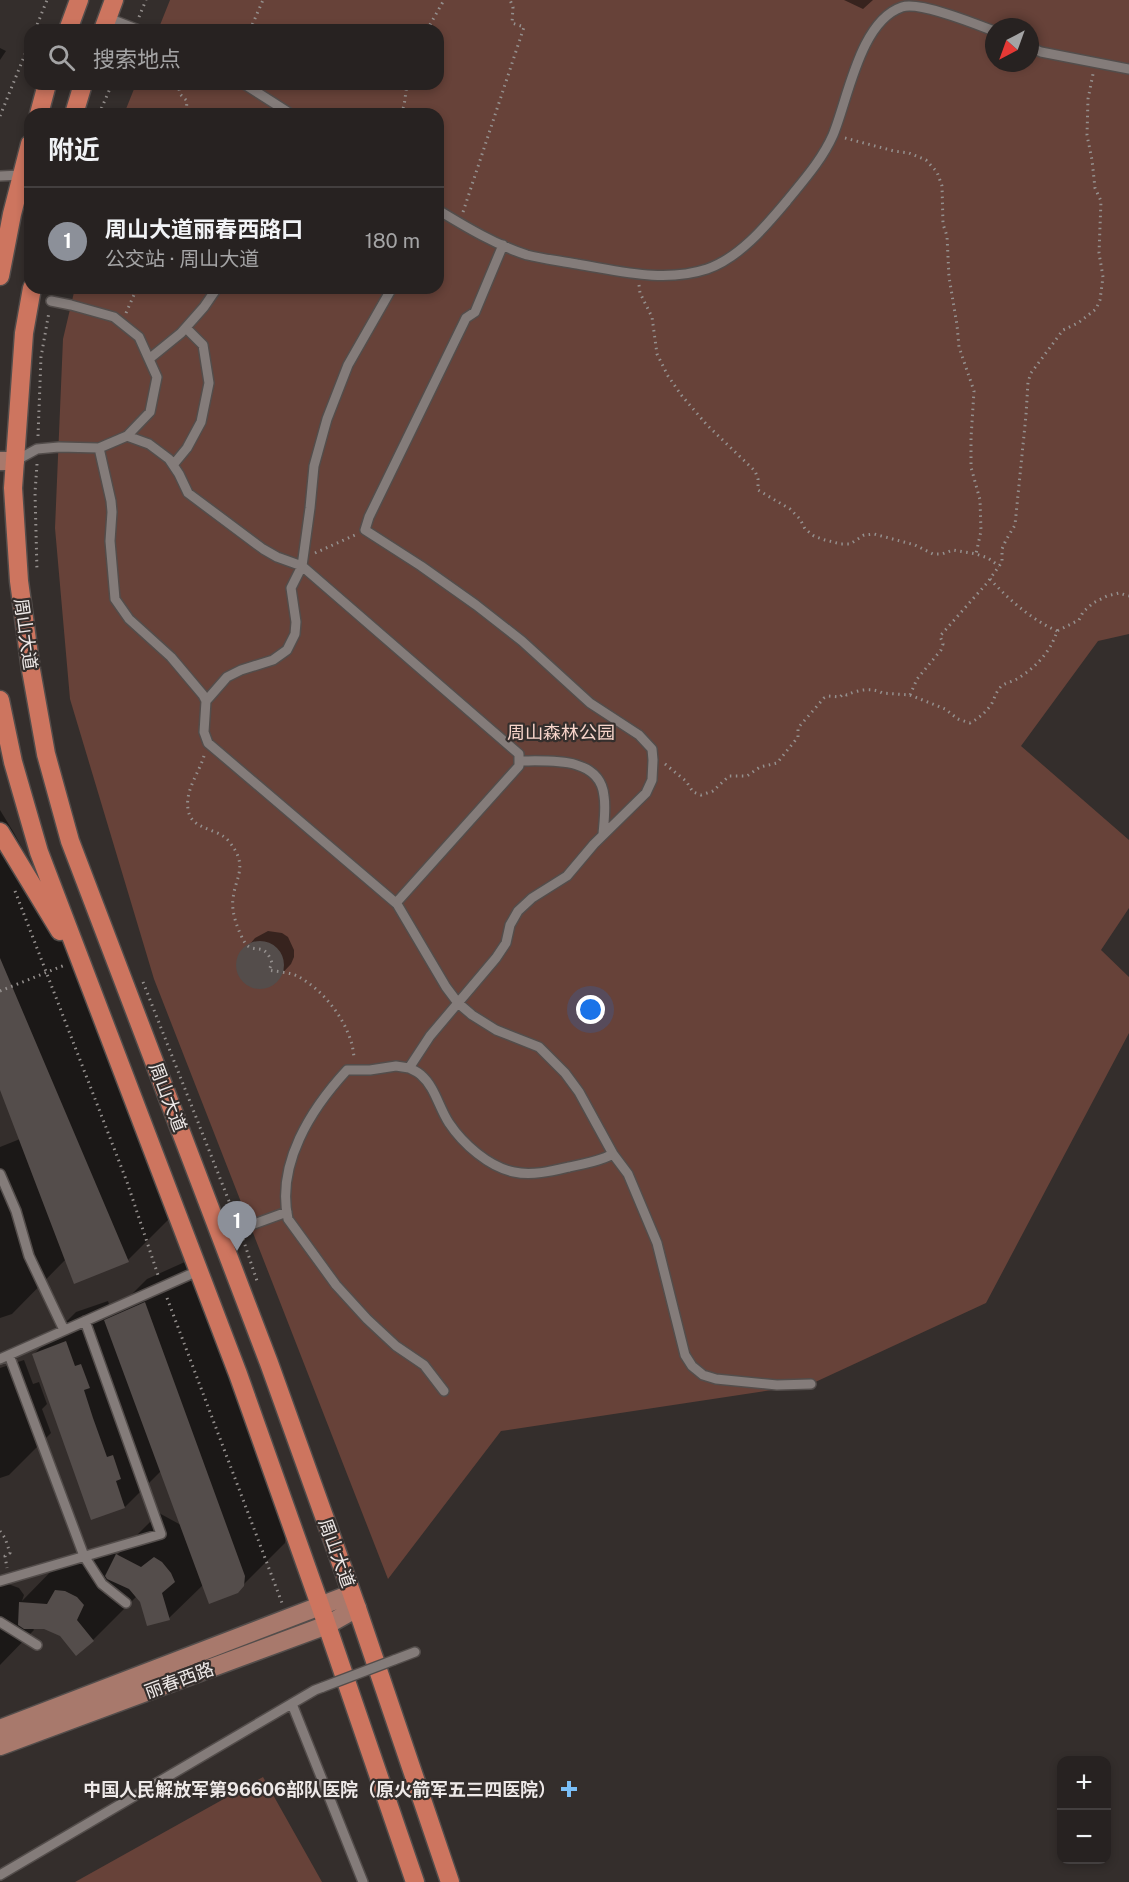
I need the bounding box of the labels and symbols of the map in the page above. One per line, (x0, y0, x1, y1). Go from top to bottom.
north arrow (985, 18, 1039, 72)
street label: 周山大道 (11, 597, 41, 671)
park label: 周山森林公园 (507, 722, 615, 743)
your location (576, 995, 605, 1024)
street label: 周山大道 (145, 1060, 191, 1134)
pin: 1 (218, 1202, 256, 1251)
street label: 周山大道 (315, 1516, 359, 1590)
street label: 丽春西路 (142, 1658, 216, 1702)
place label: 中国人民解放军第96606部队医院（原火箭军五三四医院） (83, 1779, 556, 1800)
marker: 中国人民解放军第96606部队医院（原火箭军五三四医院） (560, 1780, 578, 1798)

